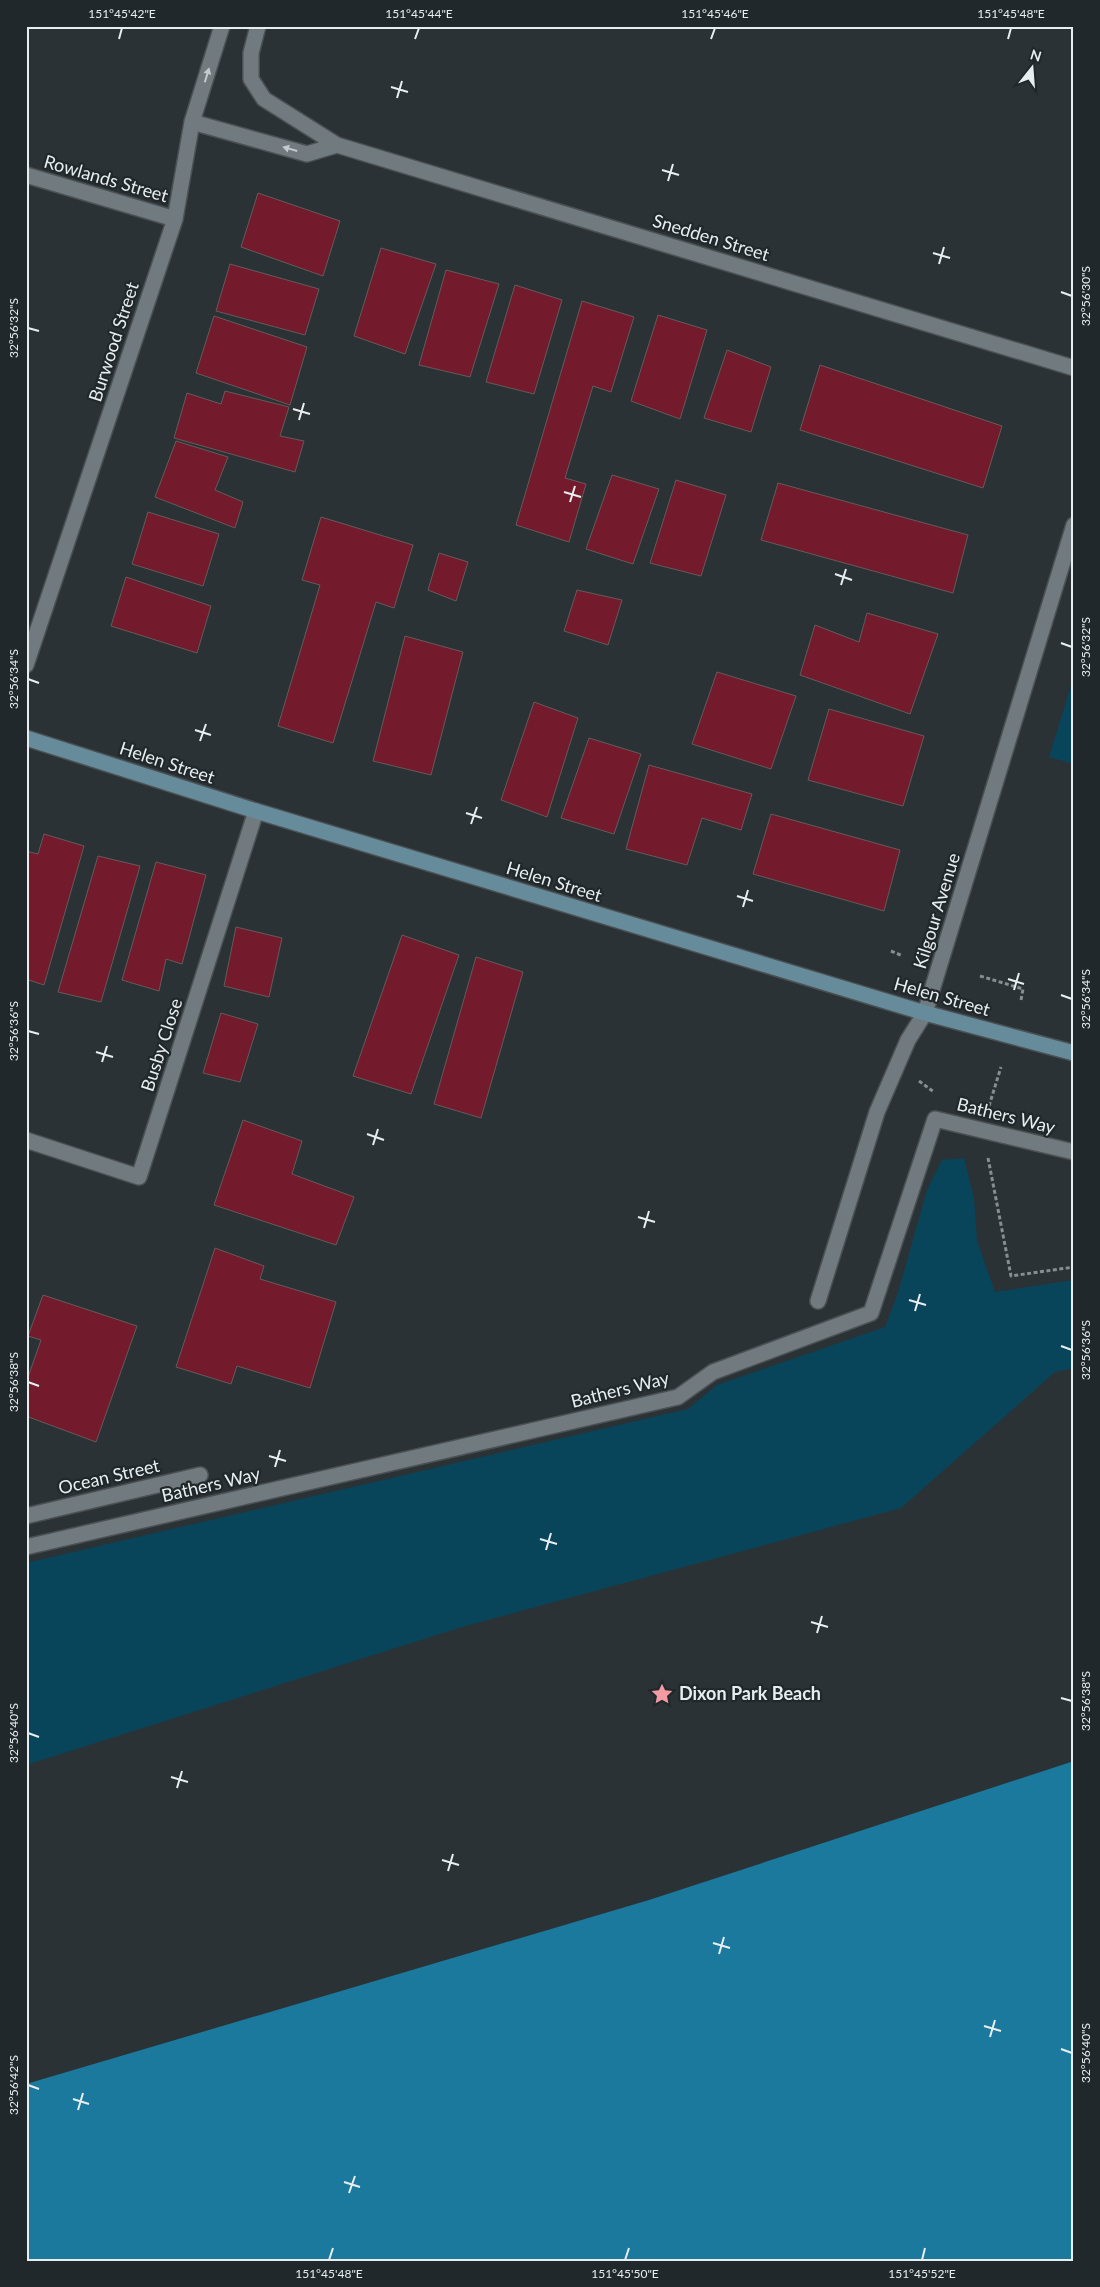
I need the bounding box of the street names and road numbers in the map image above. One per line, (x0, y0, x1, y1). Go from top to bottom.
street label: Rowlands Street (42, 150, 171, 206)
street label: Snedden Street (650, 209, 773, 265)
street label: Burwood Street (83, 279, 143, 404)
street label: Helen Street (117, 736, 218, 788)
street label: Kilgour Avenue (908, 850, 964, 971)
street label: Helen Street (504, 856, 605, 906)
street label: Helen Street (892, 972, 993, 1020)
street label: Busby Close (136, 995, 186, 1094)
street label: Bathers Way (955, 1092, 1058, 1138)
street label: Bathers Way (568, 1366, 672, 1412)
street label: Ocean Street (56, 1454, 162, 1498)
street label: Bathers Way (159, 1462, 263, 1506)

